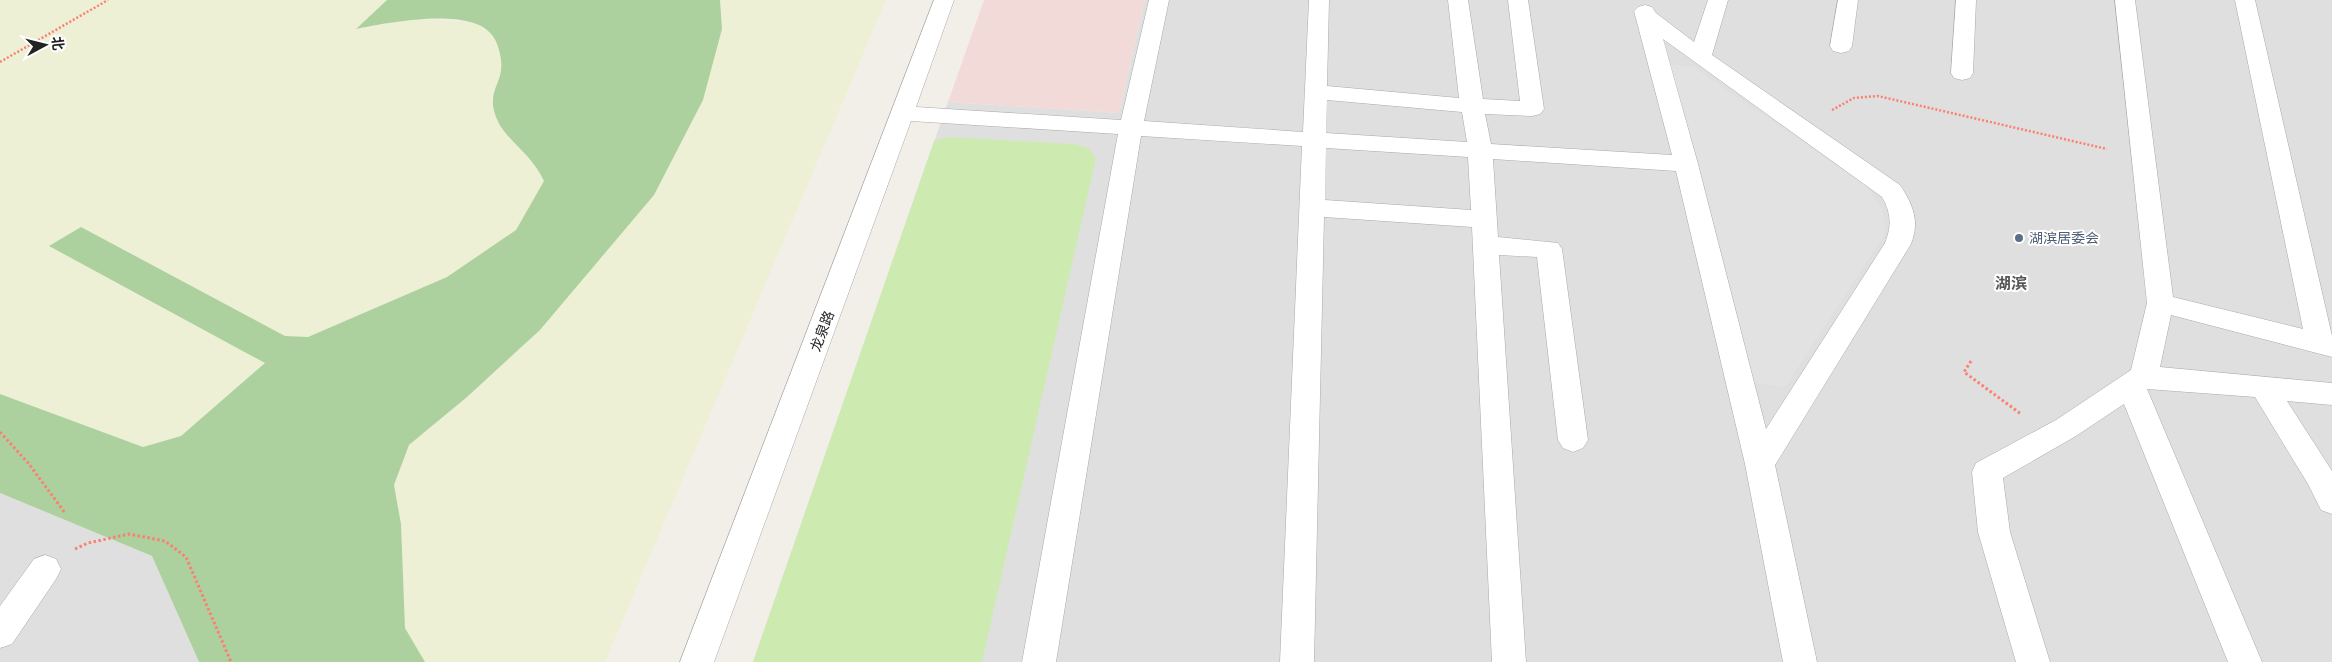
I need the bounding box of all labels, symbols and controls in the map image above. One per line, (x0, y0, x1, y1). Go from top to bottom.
north arrow (20, 20, 70, 70)
text: 北 (48, 35, 68, 51)
place label: 湖滨居委会 (2029, 229, 2099, 247)
marker: 湖滨居委会 (2013, 232, 2025, 244)
district label: 湖滨 (1995, 273, 2027, 294)
street label: 龙泉路 (806, 308, 838, 354)

